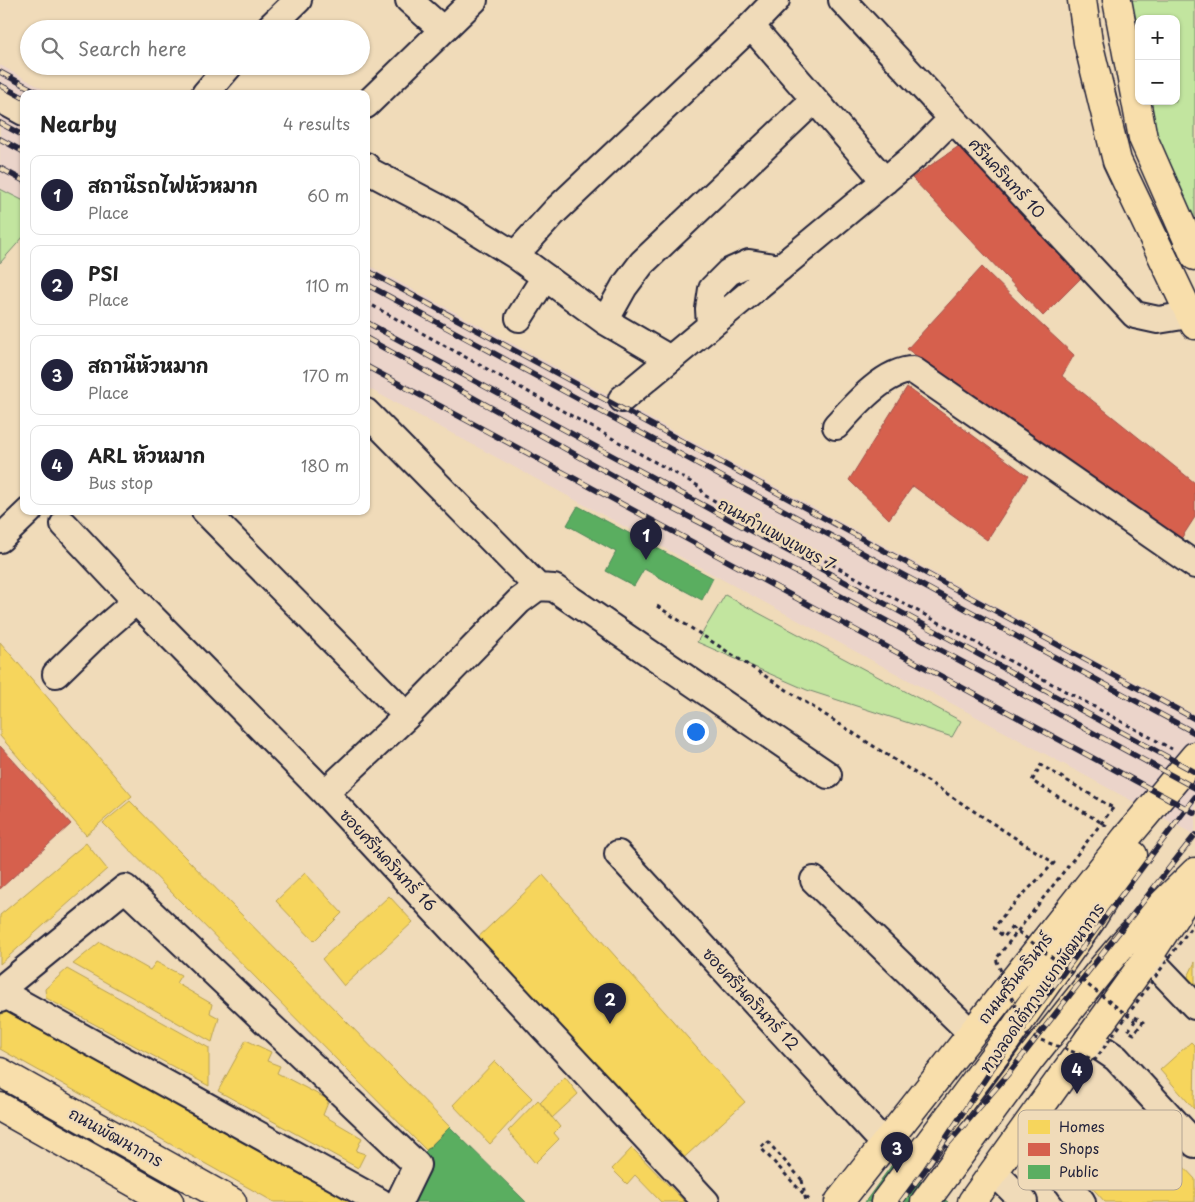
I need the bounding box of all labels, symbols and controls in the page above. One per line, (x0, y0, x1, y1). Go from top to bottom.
map controls (1135, 15, 1180, 105)
button: + (1135, 15, 1180, 60)
search box (20, 20, 370, 75)
icon: search (38, 34, 66, 62)
text: Search here (78, 34, 187, 62)
button: − (1135, 60, 1180, 105)
text: Nearby (40, 107, 117, 139)
text: 4 results (283, 111, 350, 135)
street label: ศรีนครินทร์ 10 (964, 132, 1051, 223)
text: สถานีรถไฟหัวหมาก (88, 171, 258, 199)
text: 1 (53, 183, 61, 207)
text: 60 m (307, 183, 349, 207)
text: Place (88, 200, 129, 224)
text: PSI (88, 259, 119, 287)
text: 2 (51, 273, 63, 297)
text: 110 m (306, 273, 349, 297)
text: Place (88, 287, 129, 311)
text: สถานีหัวหมาก (88, 351, 209, 379)
text: 3 (52, 363, 62, 387)
text: 170 m (303, 363, 349, 387)
text: Place (88, 380, 129, 404)
text: ARL หัวหมาก (88, 441, 205, 469)
text: 4 (52, 453, 62, 477)
text: 180 m (301, 453, 349, 477)
text: Bus stop (88, 470, 153, 494)
street label: ถนนกำแพงเพชร 7 (714, 491, 841, 575)
pin: 1 (630, 519, 662, 560)
your location (683, 719, 709, 745)
street label: ซอยศรีนครินทร์ 16 (335, 803, 443, 916)
street label: ทางลอดใต้ทางแยกพัฒนาการ (973, 897, 1109, 1078)
street label: ถนนศรีนครินทร์ (971, 926, 1058, 1028)
street label: ซอยศรีนครินทร์ 12 (698, 942, 806, 1055)
pin: 2 (594, 983, 626, 1024)
pin: 4 (1061, 1053, 1093, 1094)
street label: ถนนพัฒนาการ (65, 1100, 168, 1172)
legend (1018, 1110, 1182, 1190)
text: Homes (1059, 1116, 1105, 1137)
pin: 3 (881, 1132, 913, 1173)
text: Shops (1059, 1138, 1099, 1159)
text: Public (1059, 1161, 1099, 1182)

